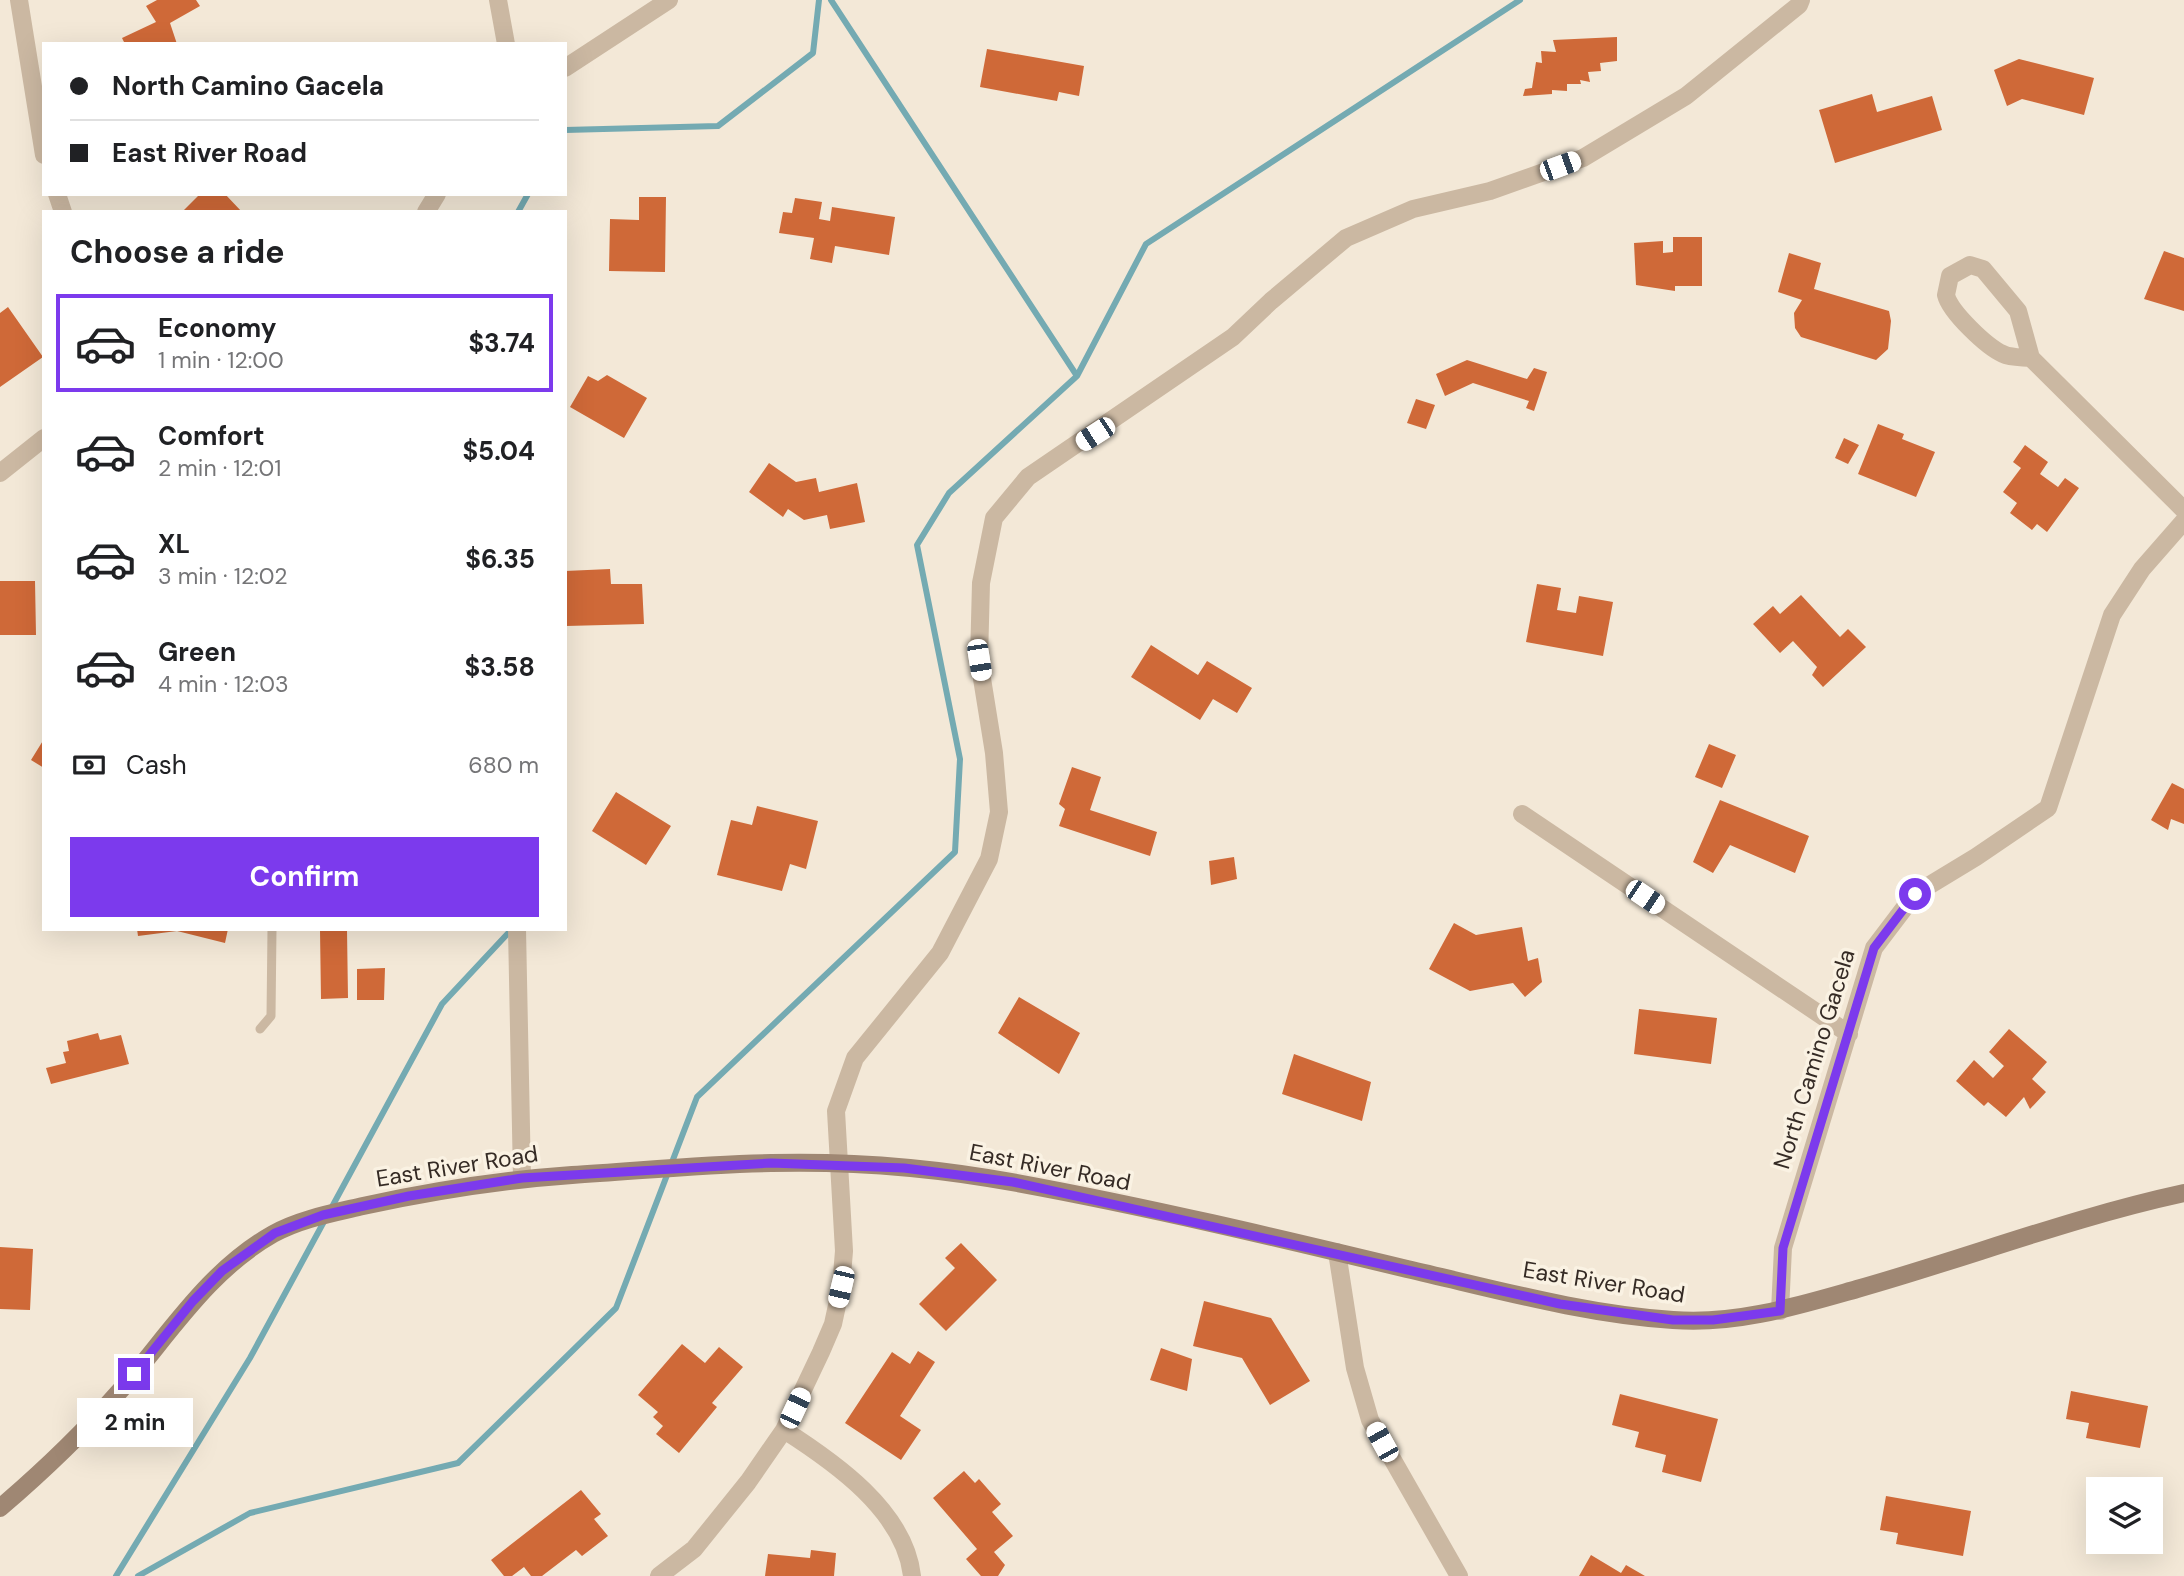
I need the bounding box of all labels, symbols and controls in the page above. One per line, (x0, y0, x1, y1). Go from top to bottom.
text: North Camino Gacela (112, 69, 384, 103)
text: East River Road (112, 136, 307, 170)
car (1537, 149, 1584, 183)
text: Choose a ride (70, 231, 285, 273)
text: Economy (158, 311, 276, 345)
icon: car (74, 312, 137, 375)
text: $3.74 (468, 326, 535, 360)
text: 1 min · 12:00 (158, 345, 284, 375)
car (1072, 414, 1119, 454)
text: Comfort (158, 419, 264, 453)
icon: car (74, 420, 137, 483)
text: $5.04 (462, 434, 535, 468)
text: 2 min · 12:01 (158, 453, 281, 483)
text: XL (158, 527, 190, 561)
icon: car (74, 528, 137, 591)
text: $6.35 (465, 542, 535, 576)
text: 3 min · 12:02 (158, 561, 288, 591)
text: Green (158, 635, 236, 669)
icon: car (74, 636, 137, 699)
car (966, 638, 993, 682)
text: $3.58 (464, 650, 535, 684)
text: 4 min · 12:03 (158, 669, 288, 699)
icon: cash (70, 746, 108, 784)
text: Cash (126, 748, 187, 782)
text: 680 m (468, 750, 539, 780)
button: Confirm (70, 837, 539, 917)
car (1622, 877, 1669, 917)
route start (1899, 878, 1931, 910)
street label: North Camino Gacela (1766, 946, 1862, 1172)
street label: East River Road (967, 1137, 1133, 1197)
street label: East River Road (374, 1138, 540, 1194)
street label: East River Road (1521, 1254, 1687, 1310)
car (827, 1264, 856, 1310)
route end (118, 1358, 150, 1390)
car (777, 1385, 814, 1431)
callout: 2 min (76, 1398, 192, 1448)
text: 2 min (105, 1407, 165, 1437)
car (1363, 1419, 1402, 1465)
map controls (2086, 1477, 2163, 1554)
button: layers (2086, 1477, 2163, 1554)

